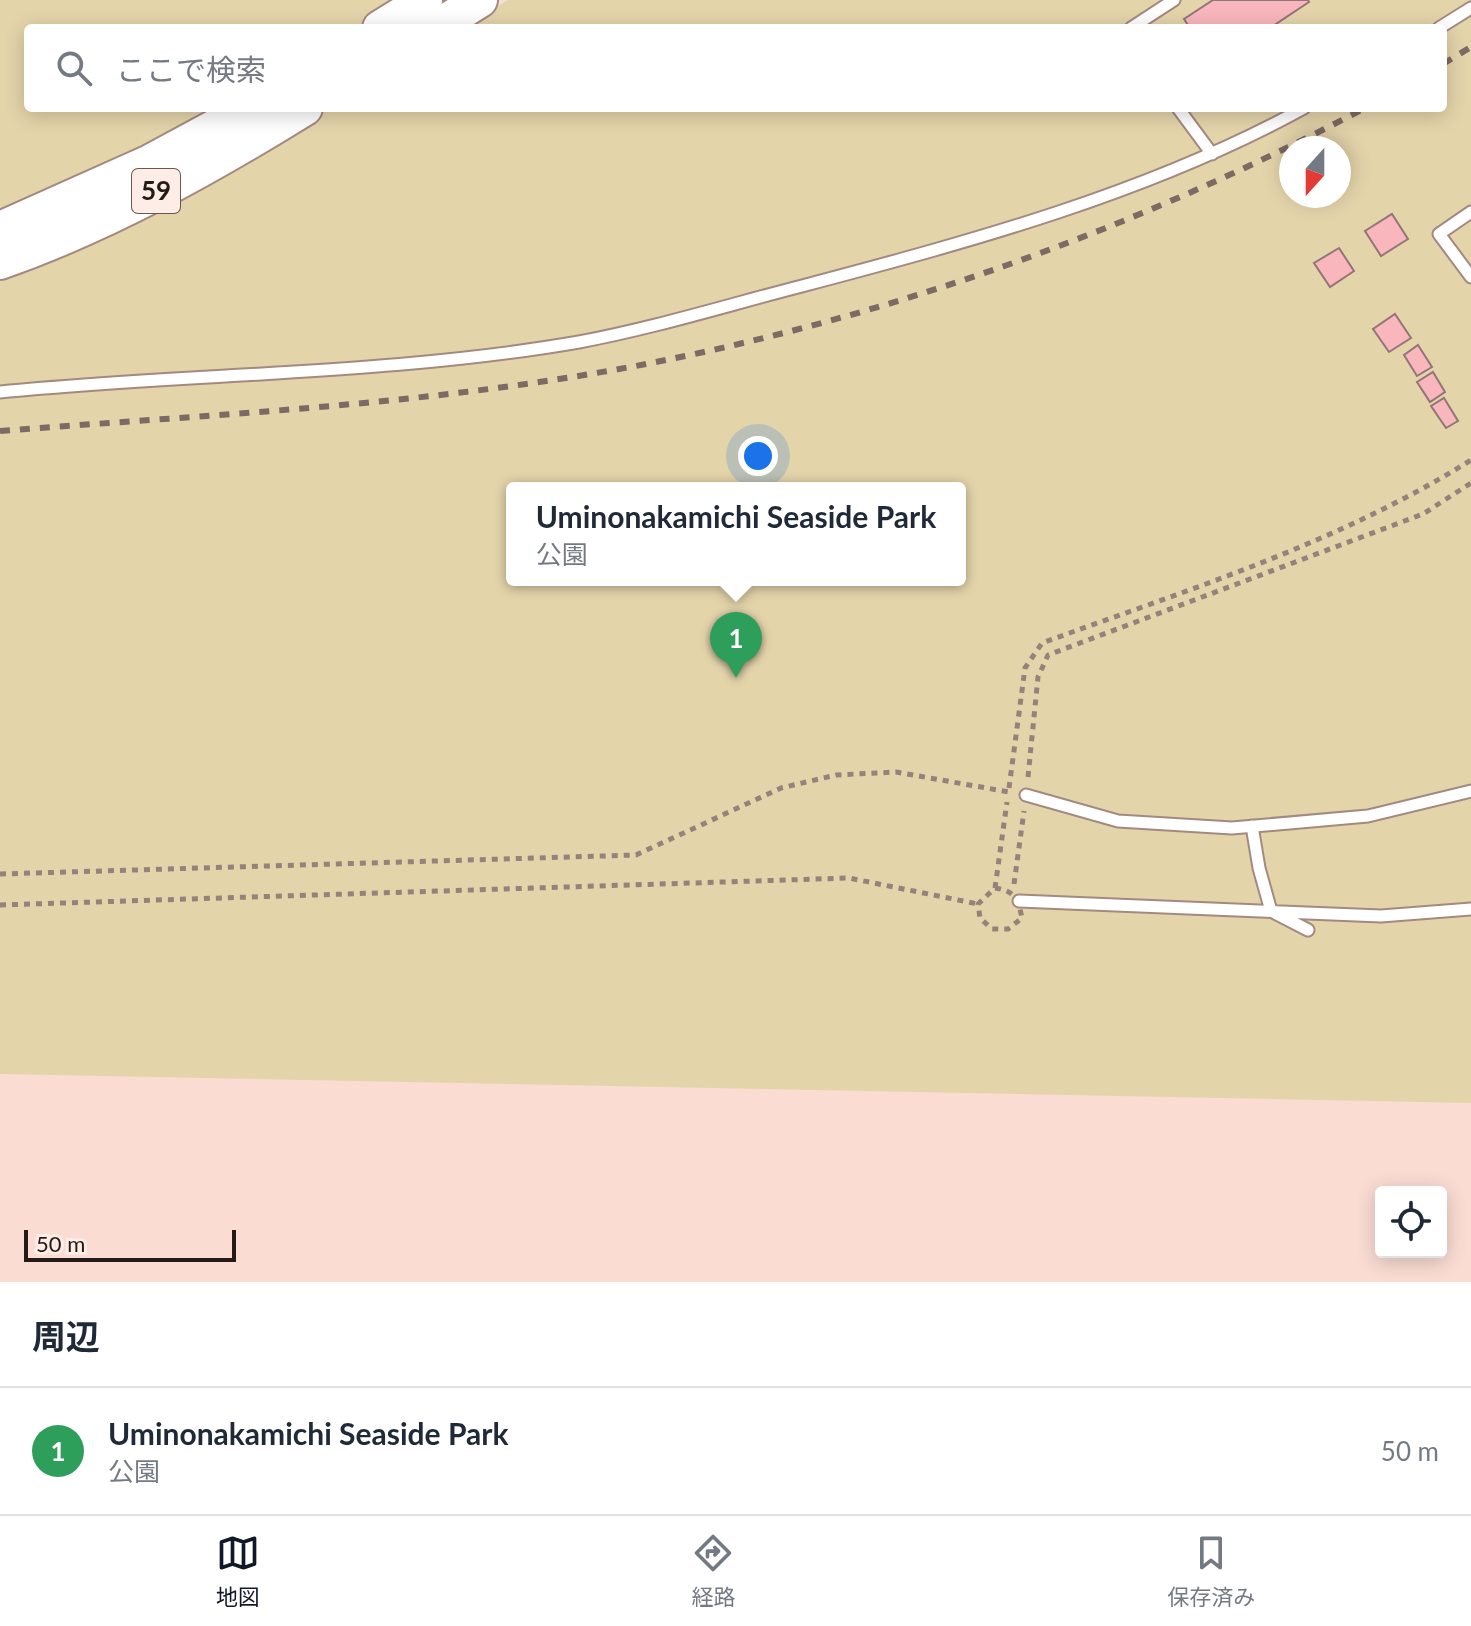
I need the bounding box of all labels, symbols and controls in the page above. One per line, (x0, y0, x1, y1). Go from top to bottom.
search box (24, 24, 1447, 112)
icon: search (52, 46, 96, 90)
text: ここで検索 (116, 51, 266, 87)
north arrow (1279, 136, 1351, 208)
road number: 59 (132, 169, 180, 213)
your location (738, 436, 778, 476)
popup (506, 482, 966, 586)
text: Uminonakamichi Seaside Park (536, 498, 936, 534)
text: 公園 (536, 538, 588, 570)
pin: 1 (710, 612, 762, 678)
map controls (1375, 1186, 1447, 1258)
button: locate (1375, 1186, 1447, 1258)
scale bar (24, 1226, 236, 1262)
text: 50 m (36, 1230, 85, 1257)
text: 周辺 (32, 1315, 100, 1356)
text: Uminonakamichi Seaside Park (108, 1415, 508, 1451)
text: 1 (50, 1435, 66, 1467)
text: 50 m (1381, 1435, 1439, 1467)
text: 公園 (108, 1455, 160, 1487)
tab: 地図 (216, 1531, 260, 1611)
tab: 経路 (691, 1531, 735, 1611)
tab: 保存済み (1167, 1531, 1255, 1611)

